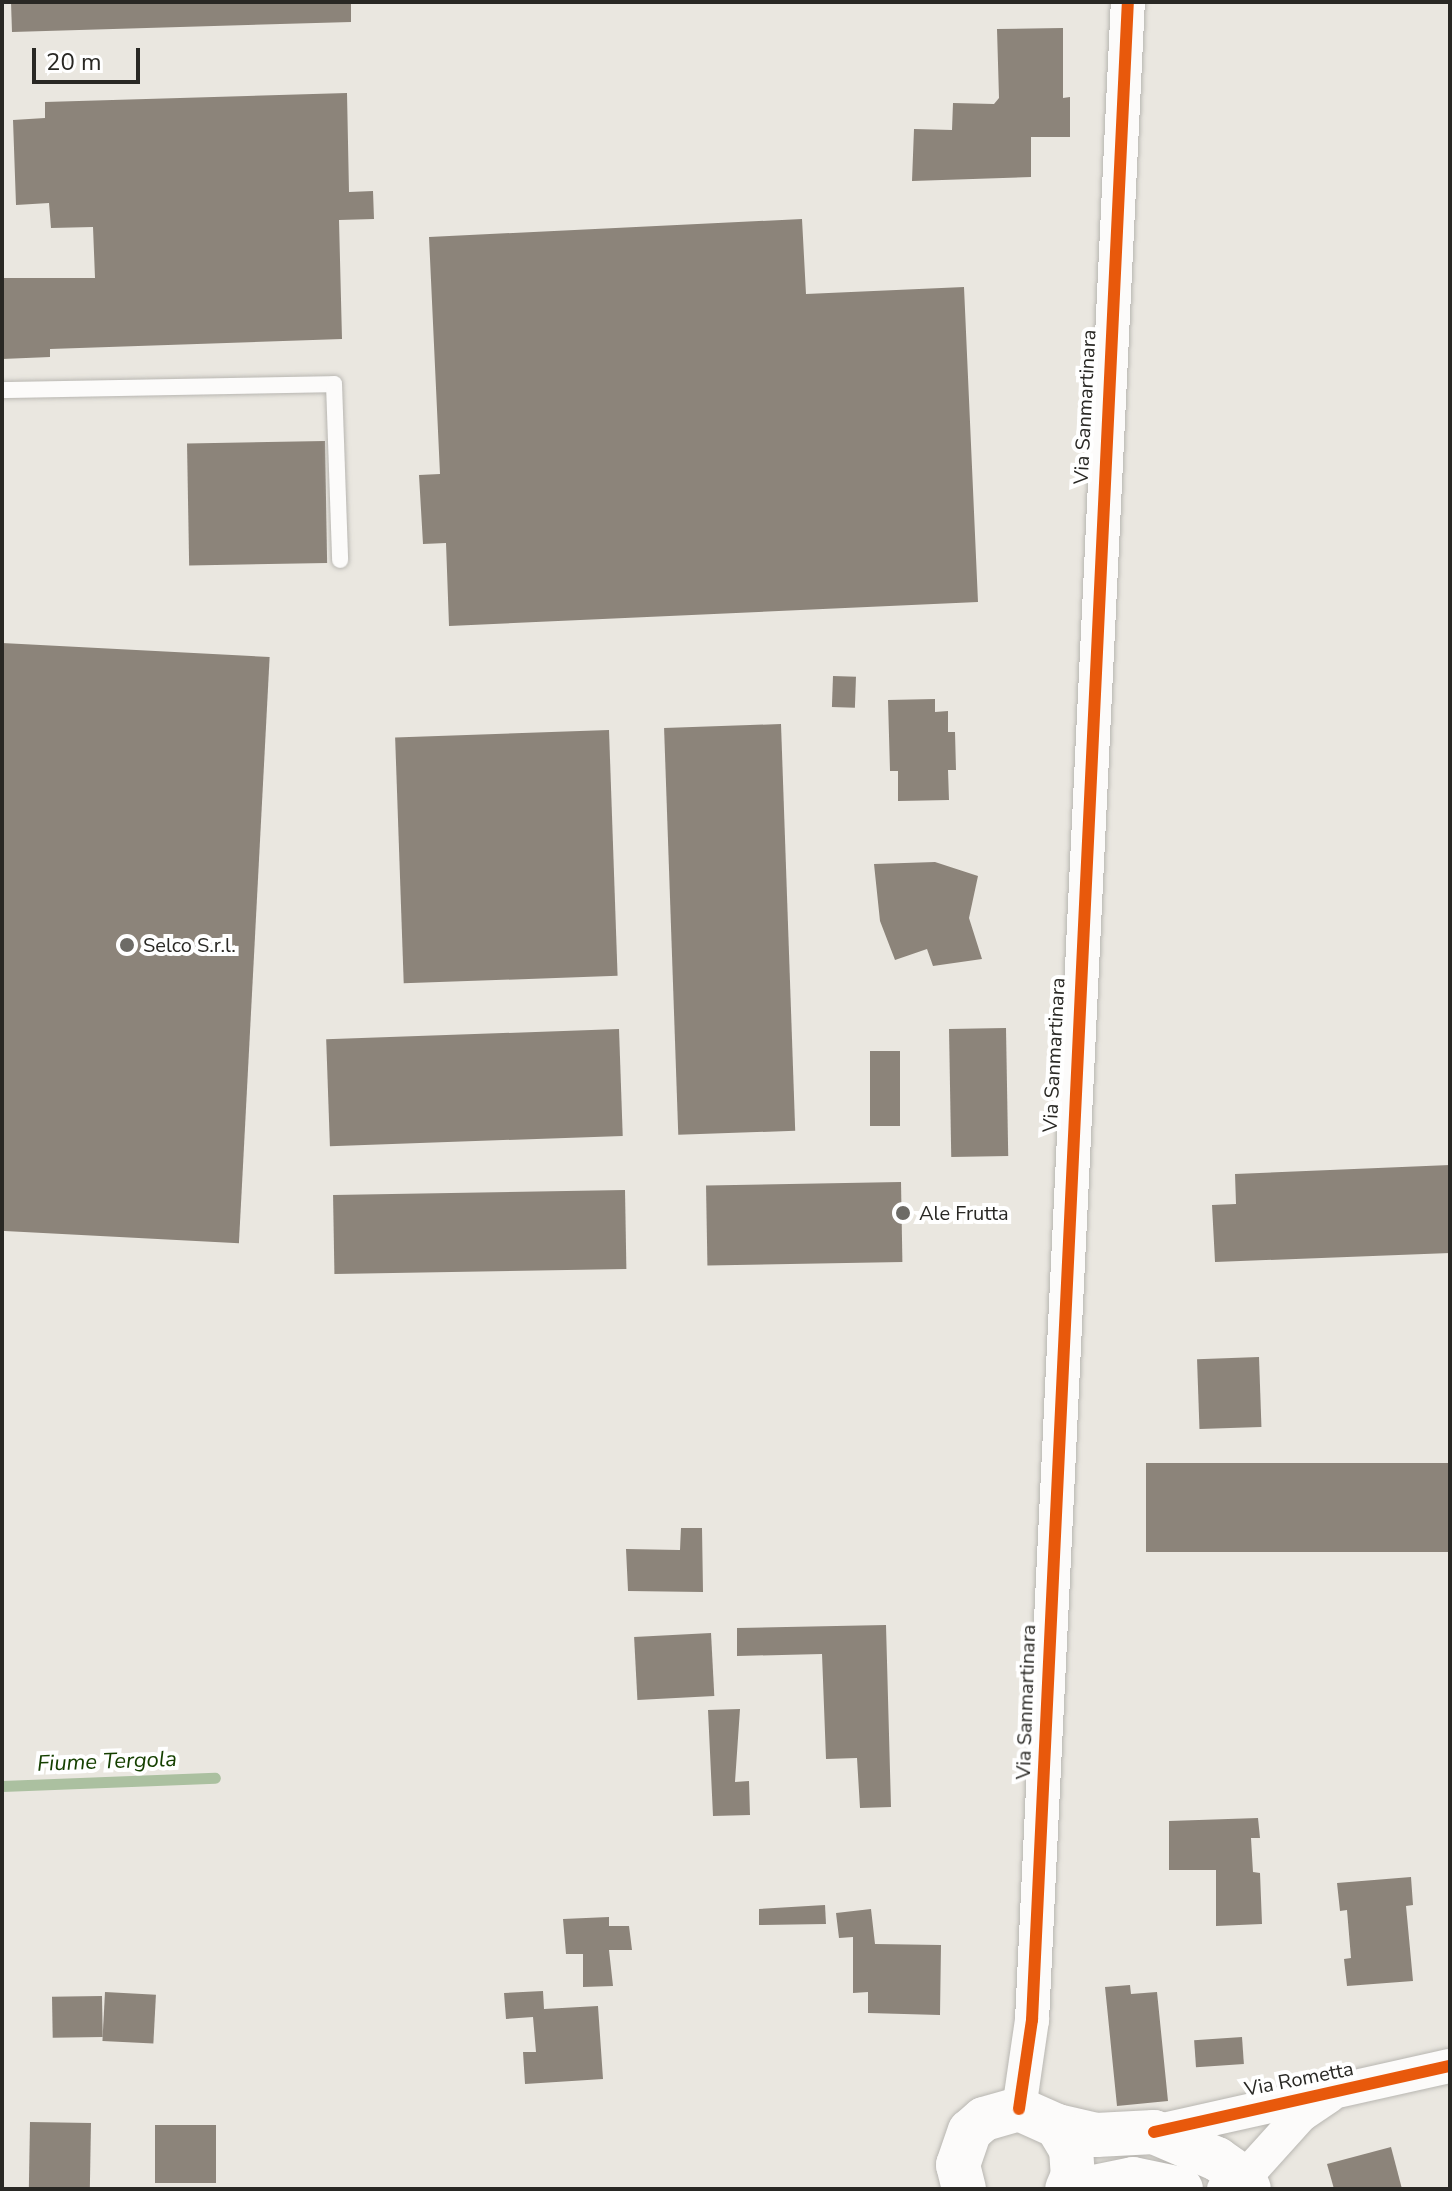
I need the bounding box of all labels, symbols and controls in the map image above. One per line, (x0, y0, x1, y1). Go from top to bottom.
scale bar (36, 32, 144, 82)
text: 20 m (46, 46, 102, 78)
street label: Via Sanmartinara (1069, 329, 1101, 485)
place label: Selco S.r.l. (143, 933, 236, 957)
marker: Selco S.r.l. (118, 936, 136, 954)
street label: Via Sanmartinara (1038, 977, 1070, 1133)
place label: Ale Frutta (919, 1201, 1009, 1225)
marker: Ale Frutta (894, 1204, 912, 1222)
street label: Via Sanmartinara (1011, 1624, 1041, 1780)
water label: Fiume Tergola (37, 1746, 177, 1778)
street label: Via Rometta (1242, 2057, 1356, 2101)

